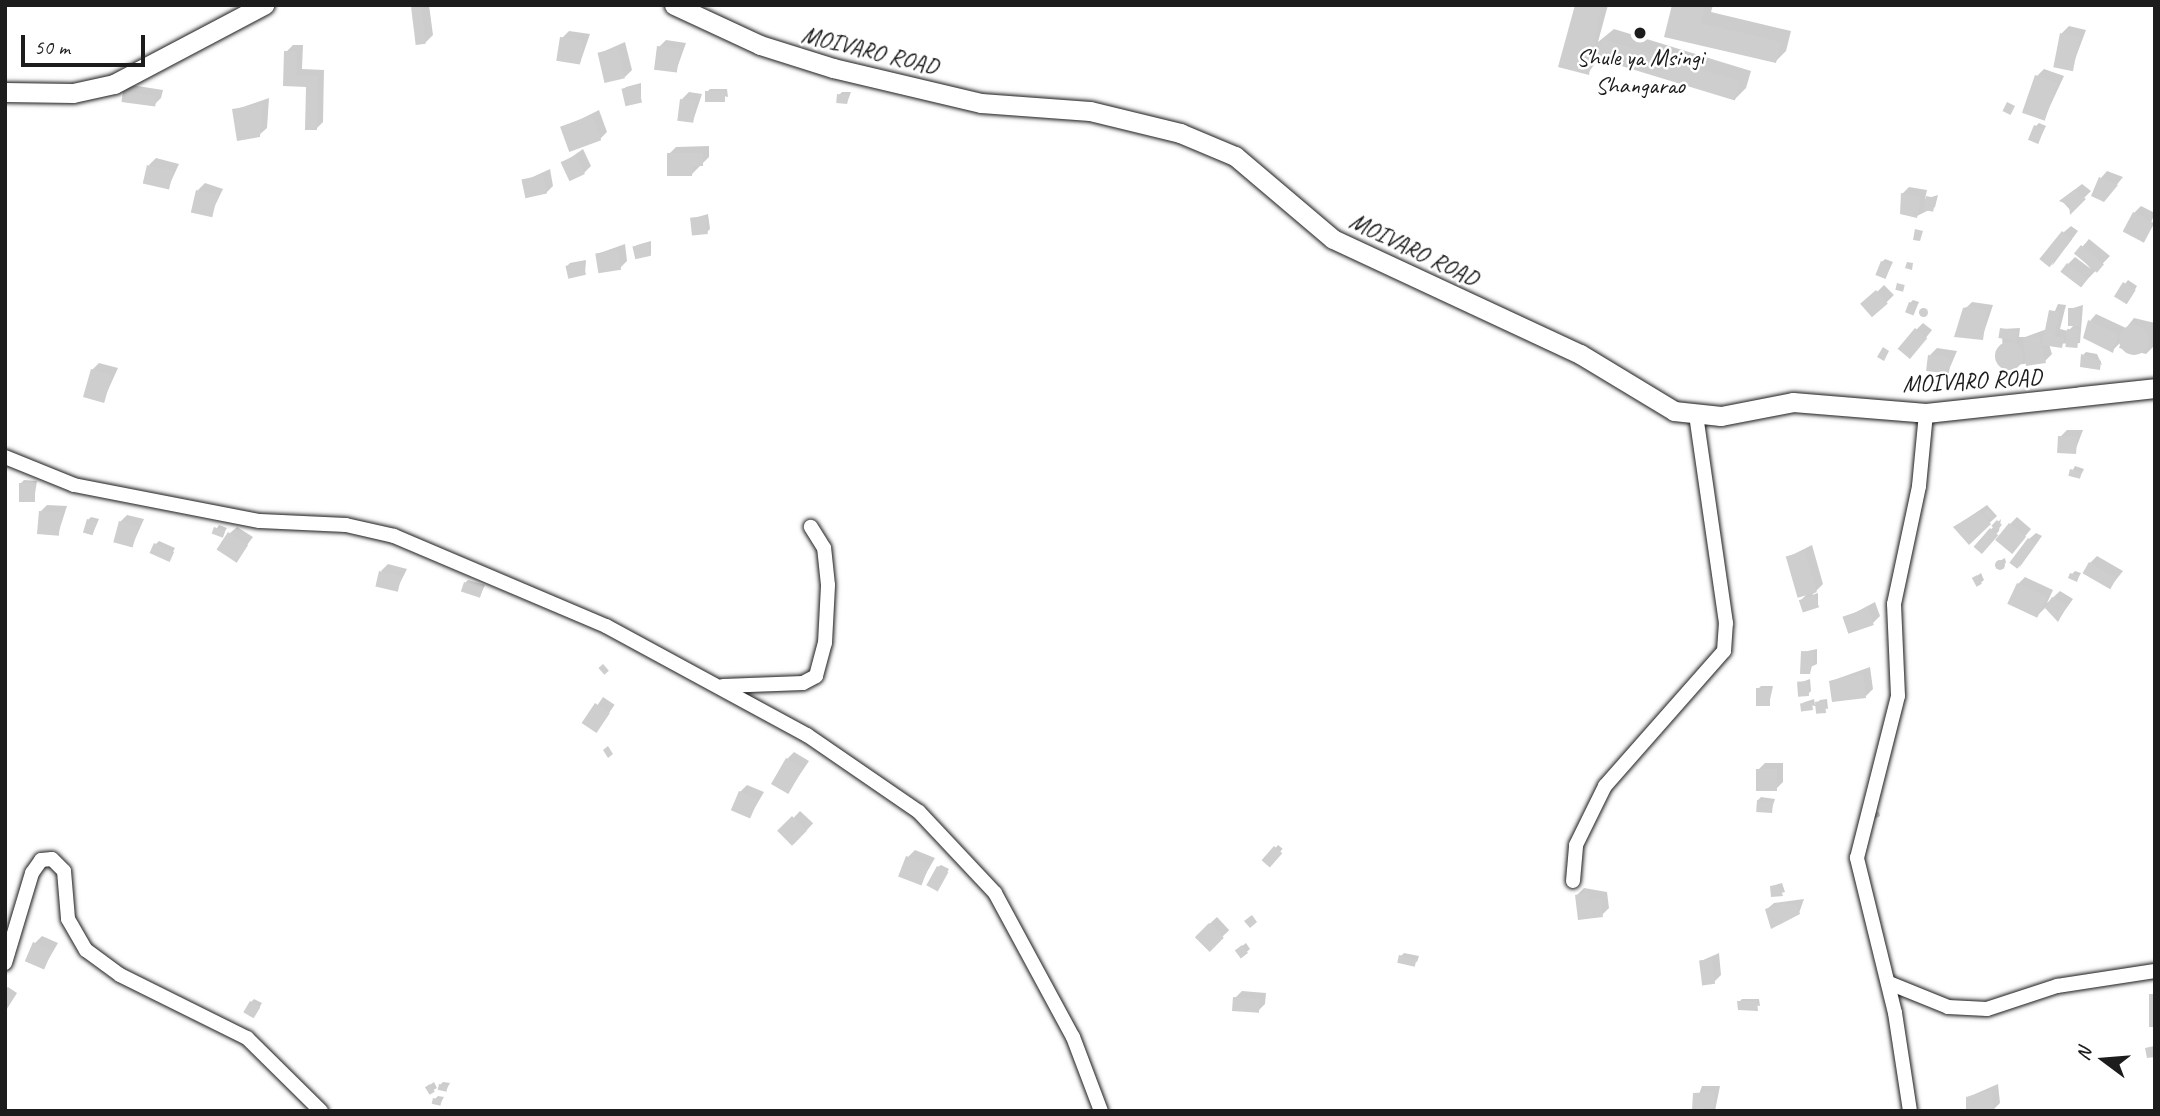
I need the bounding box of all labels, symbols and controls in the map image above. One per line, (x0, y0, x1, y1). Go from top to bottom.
street label: MOIVARO ROAD (798, 20, 942, 82)
scale bar (24, 21, 149, 65)
marker: Shule ya Msingi Shangarao (1632, 25, 1648, 41)
text: 50 m (34, 34, 70, 60)
place label: Shule ya Msingi Shangarao (1576, 44, 1704, 100)
street label: MOIVARO ROAD (1344, 206, 1484, 294)
street label: MOIVARO ROAD (1901, 363, 2043, 399)
north arrow (2069, 1025, 2139, 1095)
text: N (2071, 1045, 2097, 1063)

